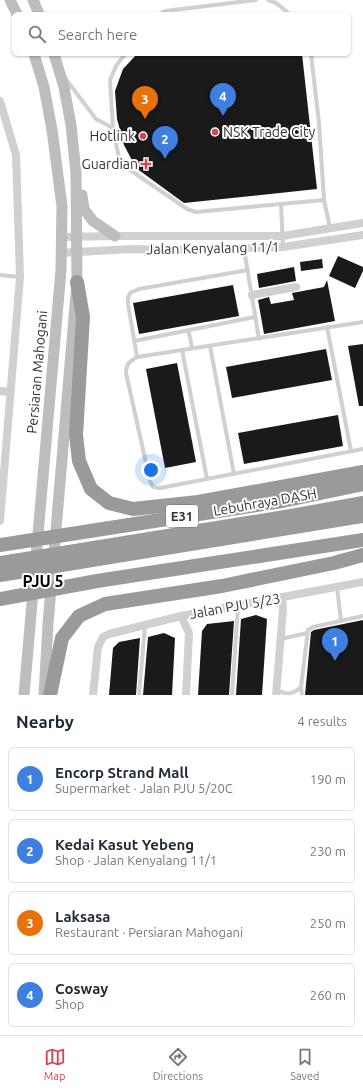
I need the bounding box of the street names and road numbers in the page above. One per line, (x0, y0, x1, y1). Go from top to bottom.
street label: Jalan Kenyalang 11/1 (146, 239, 280, 257)
street label: Persiaran Mahogani (24, 310, 50, 434)
street label: Lebuhraya DASH (212, 485, 318, 519)
road number: E31 (166, 505, 198, 527)
street label: Jalan PJU 5/23 (188, 590, 282, 622)

